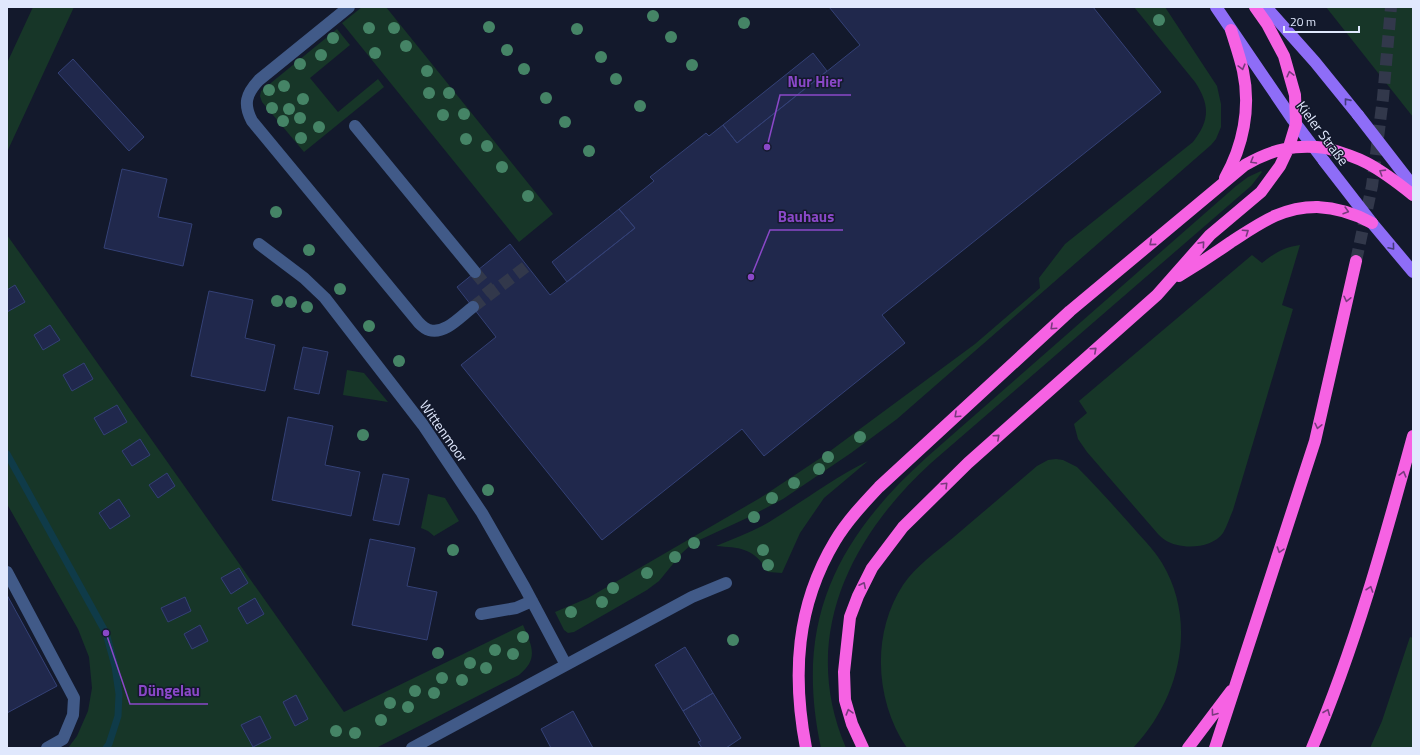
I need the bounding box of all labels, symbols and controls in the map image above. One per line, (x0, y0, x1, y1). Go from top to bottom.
scale bar (1284, 8, 1359, 34)
text: 20 m (1290, 12, 1316, 31)
one-way arrow (1237, 64, 1245, 70)
callout: Nur Hier (780, 68, 851, 95)
text: Nur Hier (788, 70, 843, 93)
one-way arrow (1286, 71, 1294, 77)
street label: Kieler Straße (1292, 96, 1354, 170)
one-way arrow (1344, 99, 1351, 106)
one-way arrow (1249, 156, 1257, 163)
one-way arrow (1379, 169, 1386, 176)
callout: Bauhaus (770, 203, 843, 230)
text: Bauhaus (778, 205, 834, 228)
one-way arrow (1342, 206, 1349, 215)
one-way arrow (1242, 229, 1249, 237)
one-way arrow (1149, 238, 1157, 245)
one-way arrow (1197, 242, 1204, 249)
one-way arrow (1388, 243, 1395, 250)
one-way arrow (1344, 296, 1352, 303)
one-way arrow (1050, 322, 1058, 329)
one-way arrow (1090, 348, 1097, 355)
street label: Wittenmoor (415, 396, 473, 466)
one-way arrow (954, 410, 962, 417)
one-way arrow (1315, 423, 1323, 429)
one-way arrow (992, 434, 1000, 441)
one-way arrow (1398, 470, 1407, 477)
one-way arrow (940, 482, 948, 490)
one-way arrow (1276, 547, 1285, 554)
one-way arrow (858, 582, 866, 590)
one-way arrow (1365, 586, 1373, 593)
callout: Düngelau (130, 677, 208, 704)
text: Düngelau (138, 679, 200, 702)
one-way arrow (845, 709, 853, 715)
one-way arrow (1212, 709, 1219, 716)
one-way arrow (1322, 709, 1330, 716)

